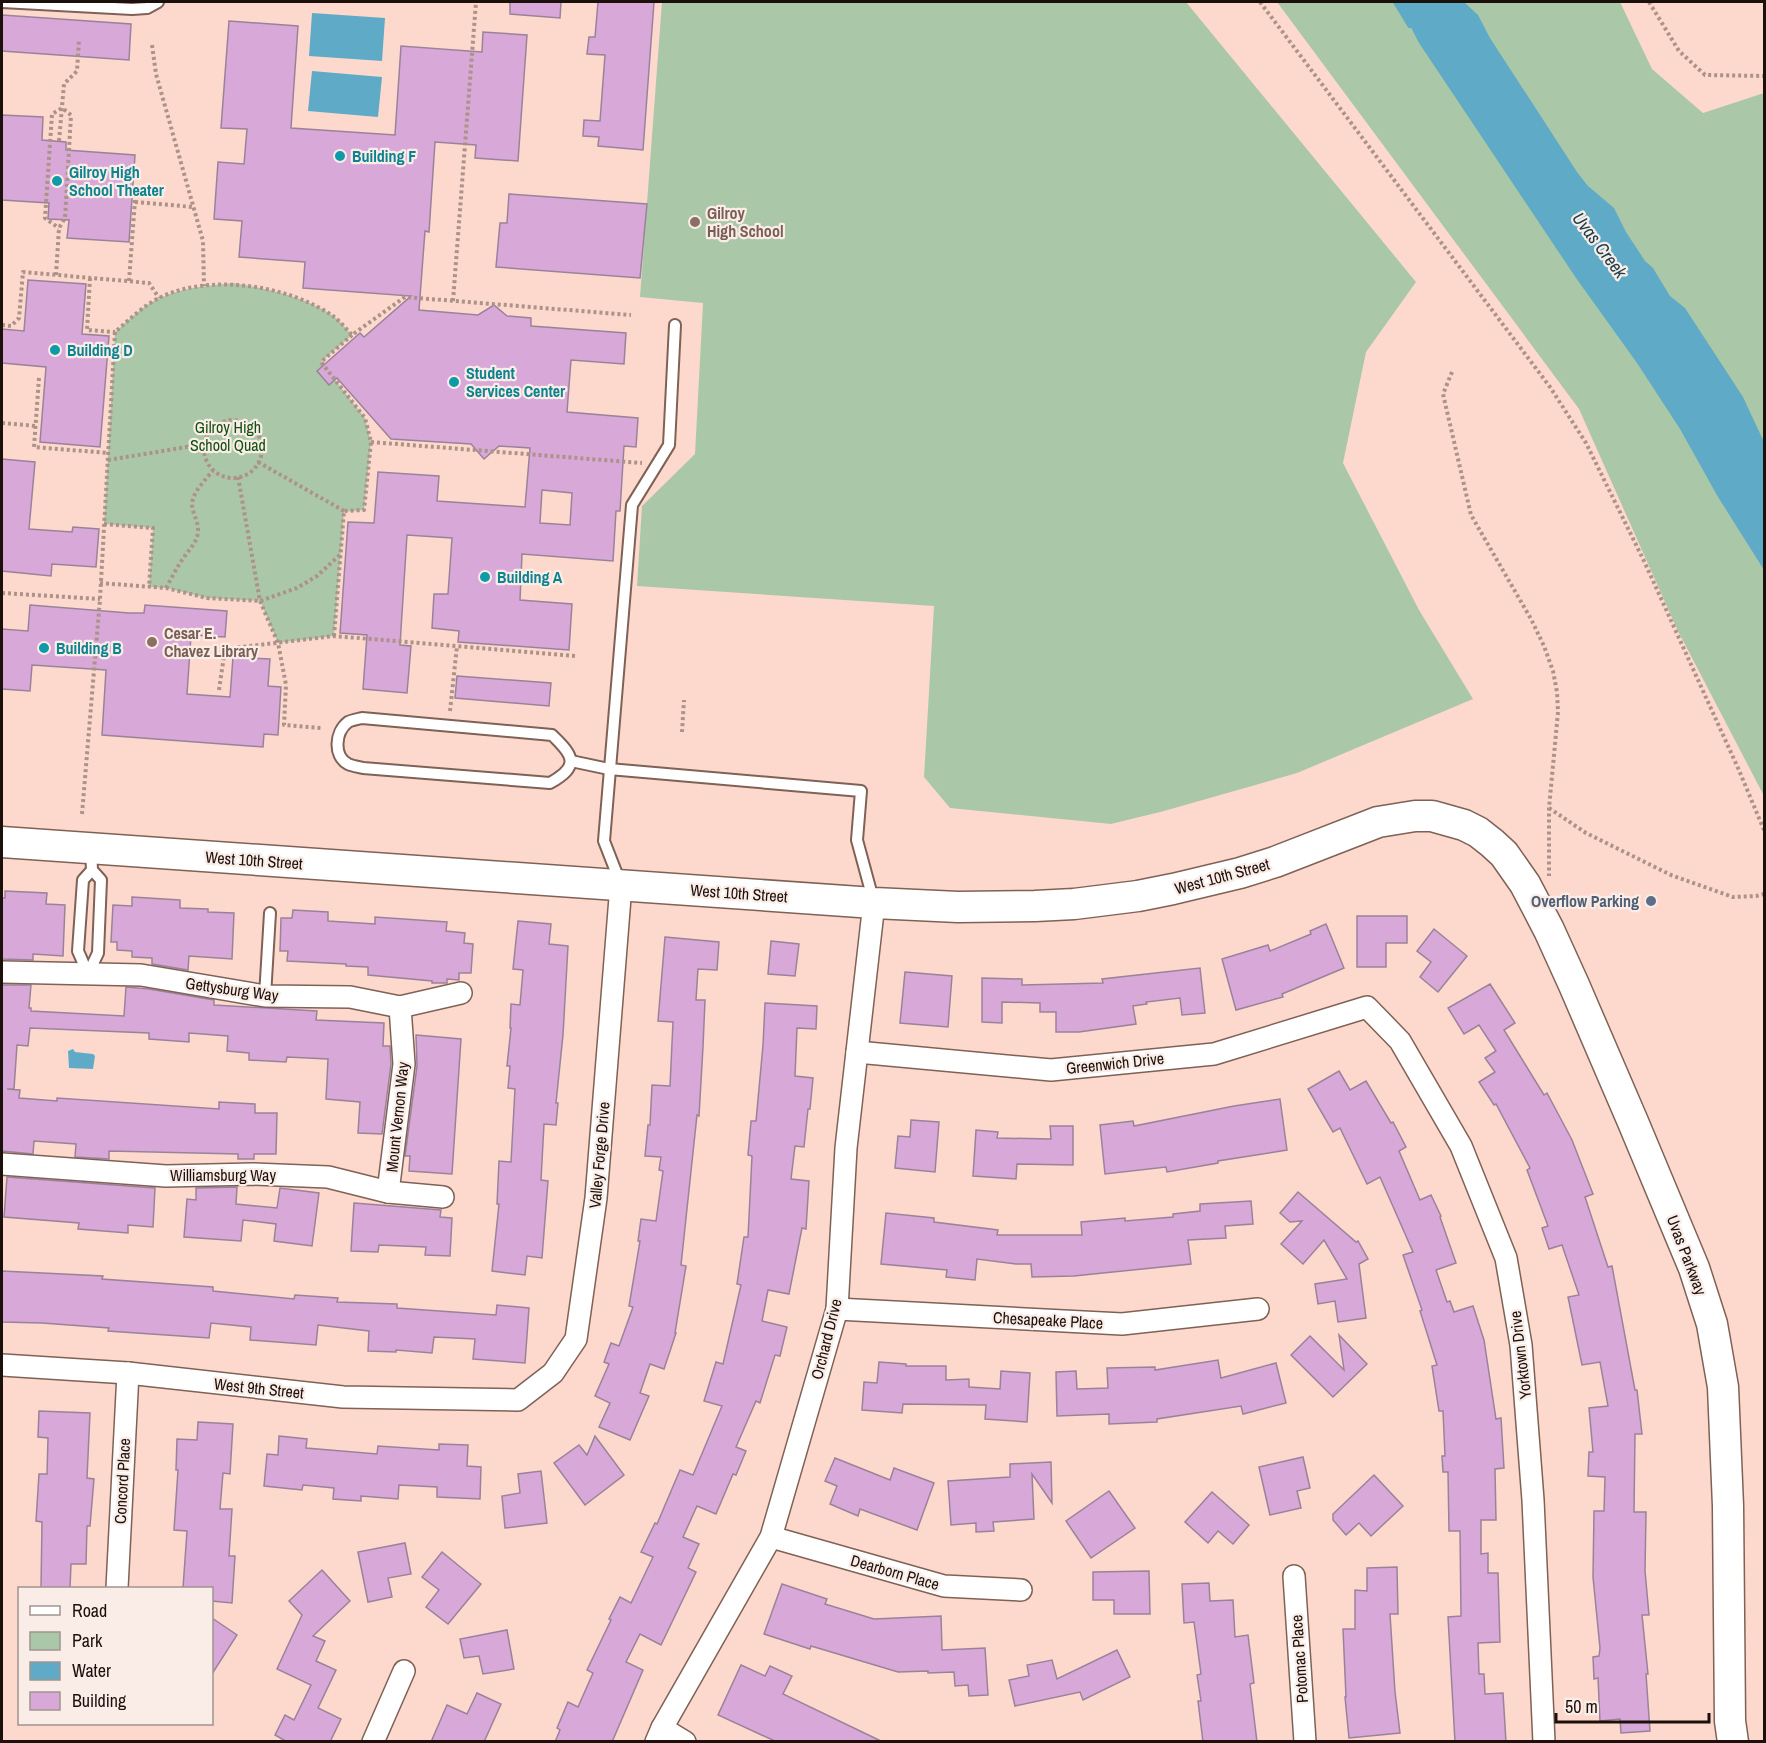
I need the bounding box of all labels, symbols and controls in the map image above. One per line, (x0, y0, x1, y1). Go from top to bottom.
place label: Building F (352, 145, 416, 167)
marker: Building F (333, 149, 347, 163)
place label: Gilroy High School Theater (69, 161, 165, 201)
marker: Gilroy High School Theater (50, 174, 64, 188)
place label: Gilroy High School (707, 202, 784, 242)
water label: Uvas Creek (1567, 207, 1634, 284)
marker: Gilroy High School (688, 215, 702, 229)
place label: Building D (67, 339, 133, 361)
marker: Building D (48, 343, 62, 357)
place label: Student Services Center (466, 362, 566, 402)
marker: Student Services Center (447, 375, 461, 389)
park label: Gilroy High School Quad (190, 416, 266, 456)
place label: Building A (497, 566, 563, 588)
marker: Building A (478, 570, 492, 584)
place label: Cesar E. Chavez Library (164, 622, 259, 662)
marker: Cesar E. Chavez Library (145, 635, 159, 649)
place label: Building B (56, 637, 122, 659)
marker: Building B (37, 641, 51, 655)
street label: West 10th Street (205, 846, 304, 874)
street label: West 10th Street (1172, 853, 1272, 899)
street label: West 10th Street (690, 879, 789, 907)
place label: Overflow Parking (1531, 890, 1639, 912)
marker: Overflow Parking (1644, 894, 1658, 908)
street label: Gettysburg Way (184, 972, 280, 1006)
street label: Greenwich Drive (1065, 1047, 1165, 1079)
street label: Mount Vernon Way (380, 1060, 414, 1173)
street label: Valley Forge Drive (583, 1101, 615, 1209)
street label: Williamsburg Way (170, 1164, 276, 1186)
street label: Uvas Parkway (1662, 1212, 1712, 1298)
street label: Orchard Drive (805, 1296, 847, 1382)
street label: Chesapeake Place (992, 1306, 1104, 1334)
street label: Yorktown Drive (1504, 1310, 1536, 1400)
street label: West 9th Street (213, 1372, 305, 1404)
street label: Concord Place (109, 1437, 135, 1525)
street label: Dearborn Place (848, 1549, 942, 1595)
legend (18, 1587, 213, 1725)
text: Road (72, 1598, 107, 1623)
street label: Potomac Place (1285, 1614, 1313, 1704)
text: Park (72, 1628, 103, 1653)
text: Water (72, 1658, 111, 1683)
scale bar (1556, 1686, 1709, 1724)
text: Building (72, 1688, 127, 1713)
text: 50 m (1565, 1694, 1598, 1719)

